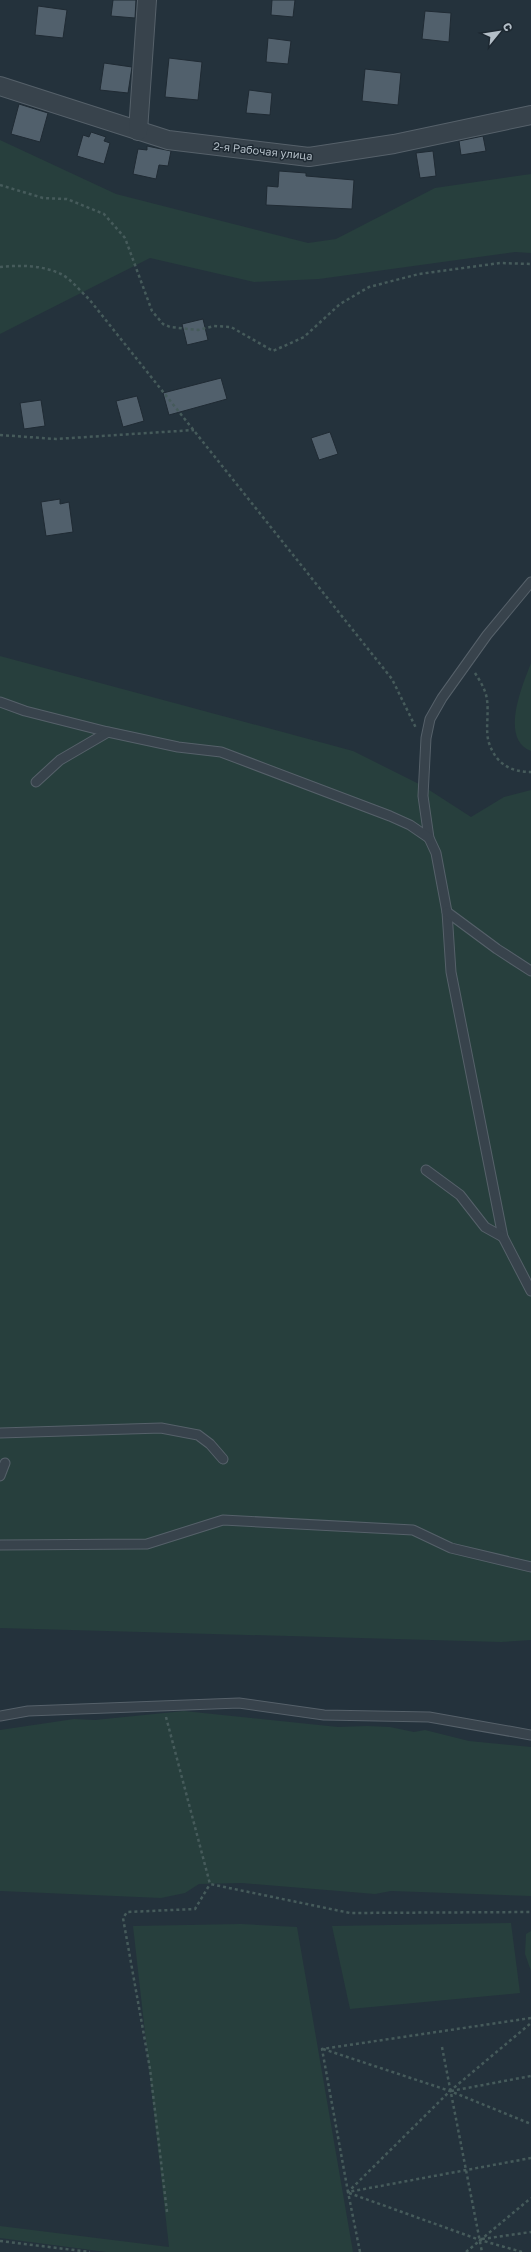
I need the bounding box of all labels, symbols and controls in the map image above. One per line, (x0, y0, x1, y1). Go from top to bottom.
north arrow (479, 12, 519, 52)
text: С (501, 20, 516, 34)
street label: 2-я Рабочая улица (213, 139, 313, 162)

